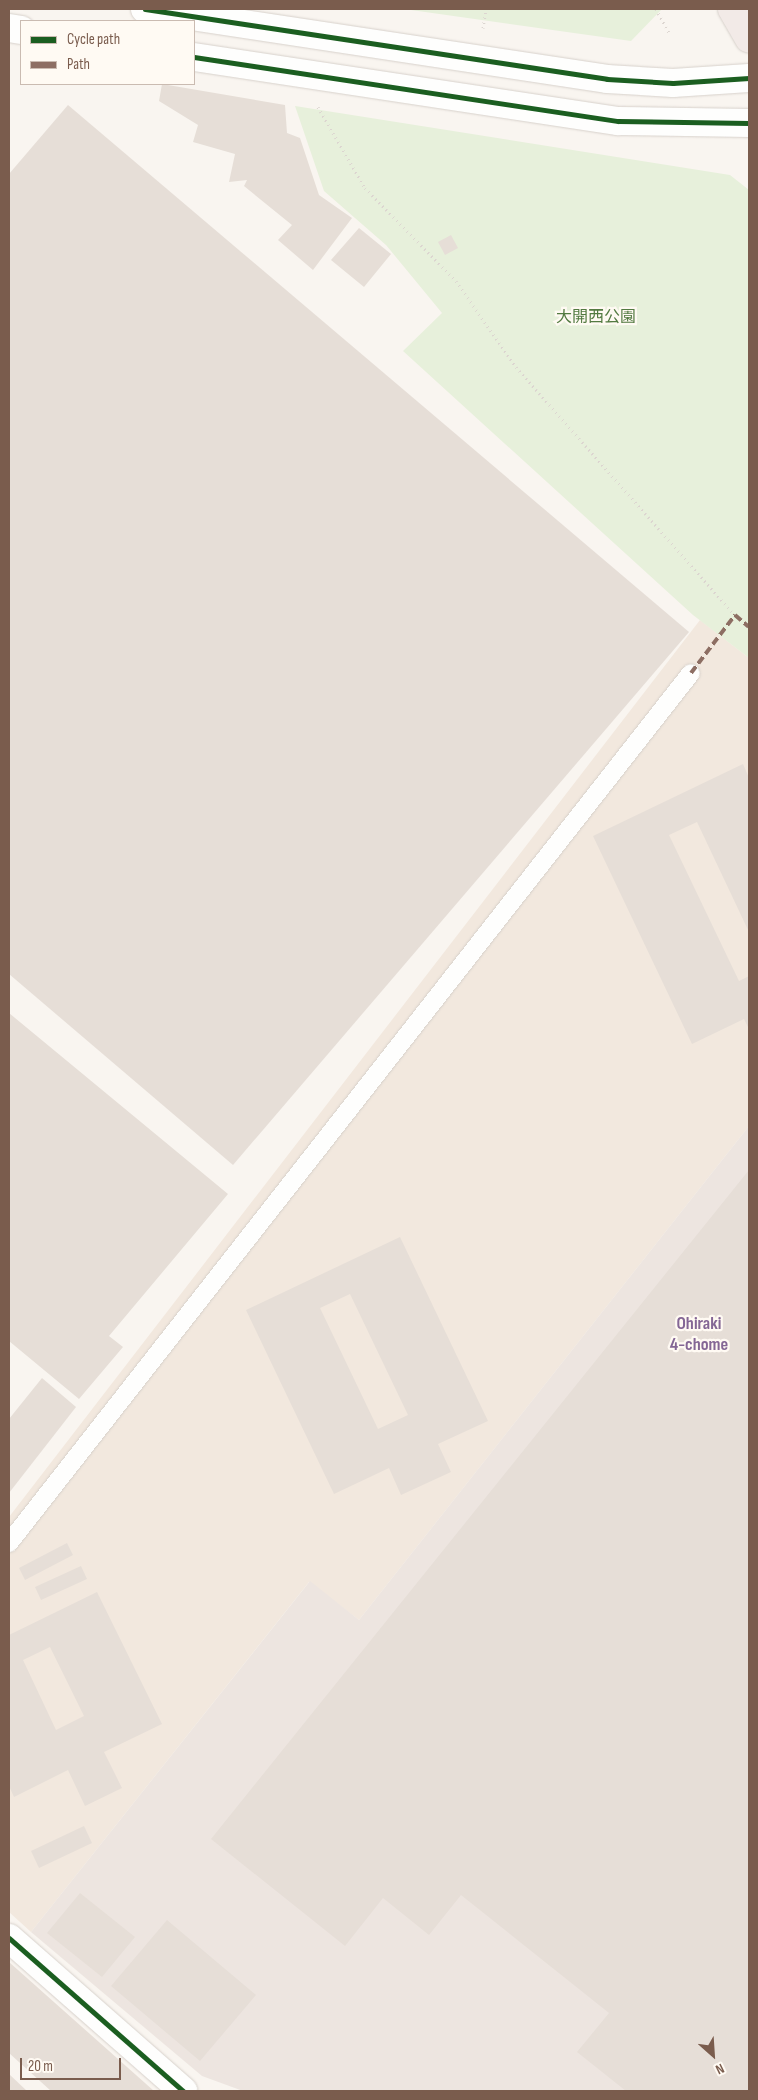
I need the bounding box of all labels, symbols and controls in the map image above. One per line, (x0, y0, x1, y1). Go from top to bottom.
legend (20, 20, 195, 85)
text: Cycle path (67, 30, 120, 49)
text: Path (67, 55, 90, 74)
park label: 大開西公園 (556, 308, 636, 328)
district label: Ohiraki 4-chome (670, 1314, 728, 1356)
north arrow (688, 2030, 738, 2080)
scale bar (22, 2048, 124, 2080)
text: 20 m (28, 2057, 53, 2076)
text: N (713, 2060, 727, 2078)

